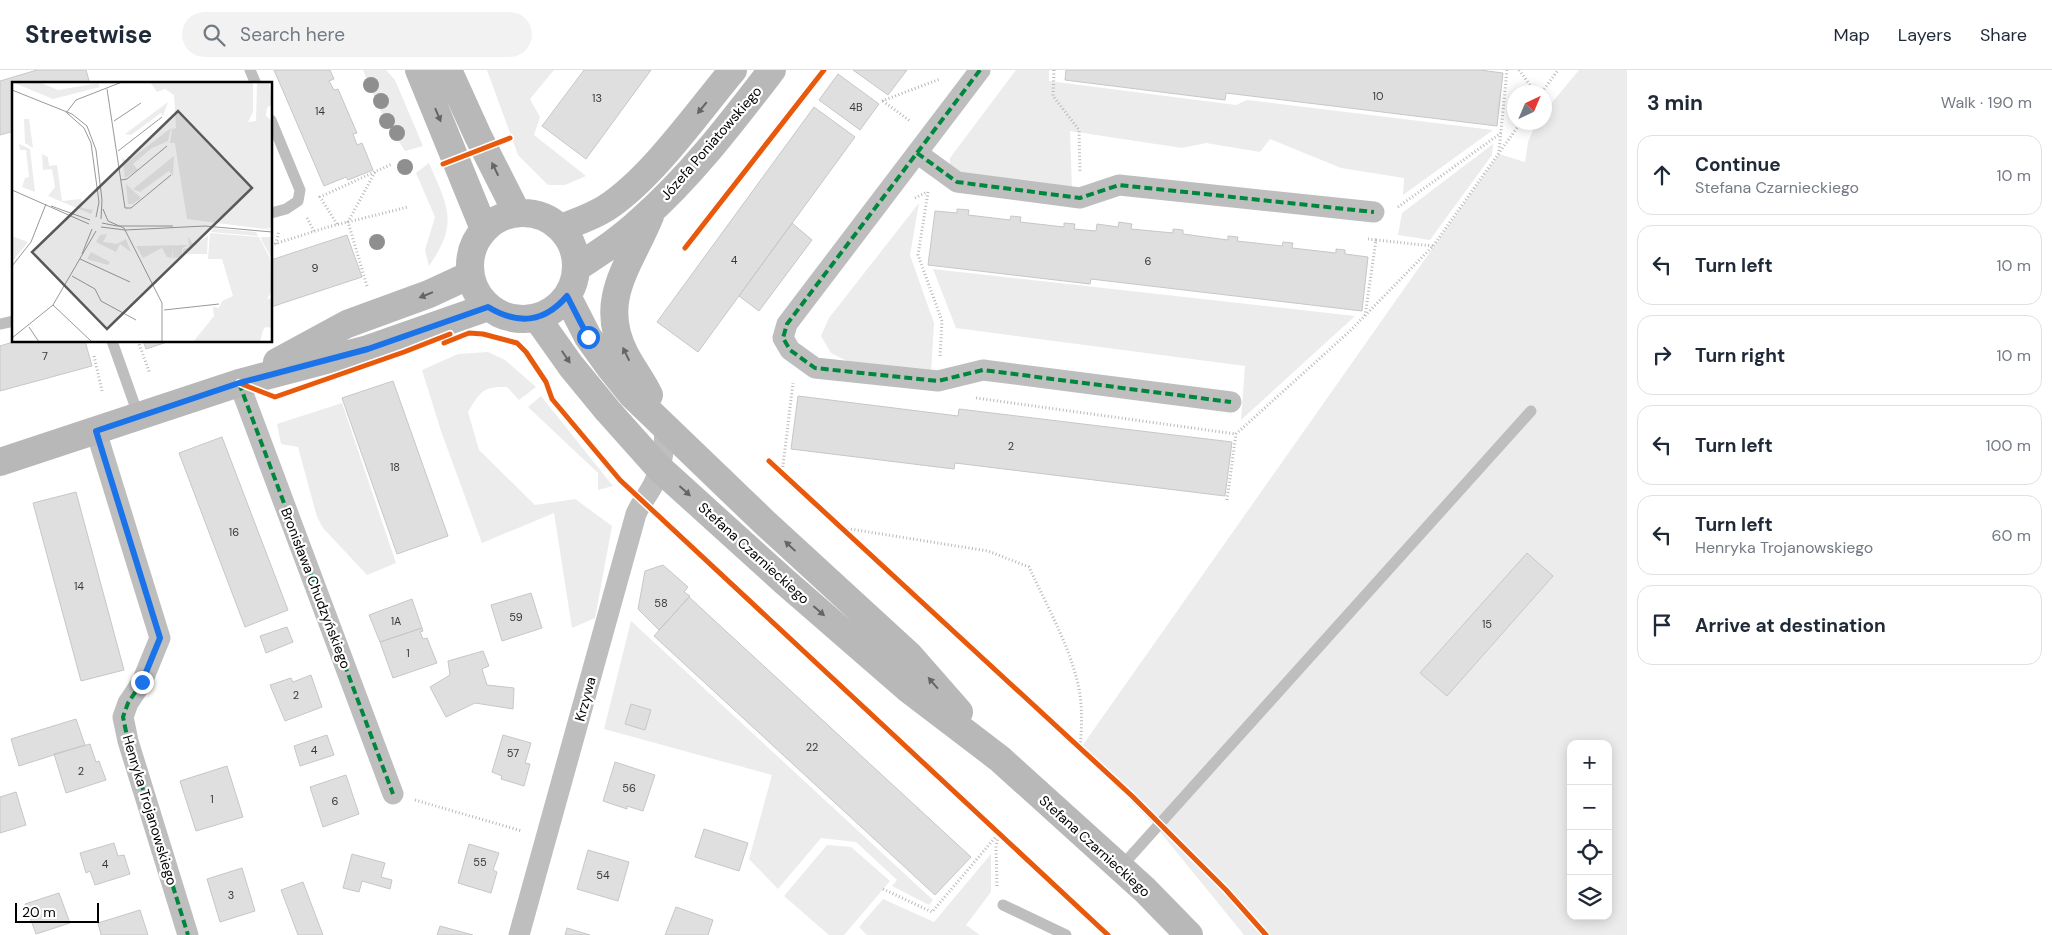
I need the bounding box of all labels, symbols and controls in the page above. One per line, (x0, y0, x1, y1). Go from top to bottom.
search box (182, 12, 532, 57)
text: Streetwise (25, 19, 152, 50)
icon: search (200, 21, 228, 49)
text: Search here (240, 22, 345, 47)
text: Map (1834, 23, 1870, 47)
text: Layers (1898, 23, 1952, 47)
text: Share (1980, 23, 2027, 47)
inset map (12, 82, 272, 342)
street label: Józefa Poniatowskiego (656, 82, 766, 204)
north arrow (1507, 85, 1552, 130)
house number: 10 (1373, 89, 1383, 103)
text: 3 min (1647, 89, 1703, 117)
house number: 13 (592, 91, 602, 105)
text: Walk · 190 m (1941, 92, 2032, 113)
house number: 4B (849, 100, 863, 114)
one-way arrow (696, 101, 707, 114)
house number: 14 (315, 104, 325, 118)
one-way arrow (435, 108, 443, 122)
text: Continue (1695, 152, 1781, 177)
icon: ahead (1648, 161, 1676, 189)
one-way arrow (491, 162, 499, 177)
text: 10 m (1997, 165, 2031, 186)
text: Stefana Czarnieckiego (1695, 177, 1859, 198)
icon: left (1648, 251, 1676, 279)
house number: 4 (731, 253, 738, 267)
text: Turn left (1695, 253, 1773, 278)
house number: 6 (1145, 254, 1152, 268)
text: 10 m (1997, 255, 2031, 276)
house number: 9 (312, 261, 319, 275)
one-way arrow (419, 292, 433, 300)
route start (577, 326, 600, 349)
icon: right (1648, 341, 1676, 369)
text: Turn right (1695, 343, 1785, 368)
text: 10 m (1997, 345, 2031, 366)
one-way arrow (621, 346, 630, 361)
house number: 7 (42, 349, 48, 363)
one-way arrow (561, 351, 571, 364)
icon: left (1648, 431, 1676, 459)
text: Turn left (1695, 433, 1773, 458)
text: 100 m (1986, 435, 2031, 456)
house number: 2 (1008, 439, 1014, 453)
house number: 18 (390, 460, 400, 474)
one-way arrow (679, 485, 691, 497)
street label: Stefana Czarnieckiego (695, 498, 813, 608)
street label: Bronisława Chudzyńskiego (277, 505, 355, 671)
text: Turn left (1695, 512, 1773, 537)
icon: left (1648, 521, 1676, 549)
house number: 16 (229, 525, 239, 539)
text: 60 m (1991, 525, 2031, 546)
text: Henryka Trojanowskiego (1695, 537, 1873, 558)
one-way arrow (785, 540, 797, 552)
house number: 14 (74, 579, 84, 593)
house number: 58 (654, 596, 668, 610)
one-way arrow (813, 606, 826, 617)
house number: 59 (509, 610, 523, 624)
icon: arrive (1648, 611, 1676, 639)
text: Arrive at destination (1695, 613, 1886, 638)
house number: 1A (391, 614, 401, 628)
house number: 15 (1482, 617, 1492, 631)
house number: 1 (406, 646, 410, 660)
route end (131, 671, 154, 694)
street label: Krzywa (570, 675, 600, 723)
one-way arrow (927, 677, 939, 689)
house number: 2 (293, 688, 299, 702)
street label: Henryka Trojanowskiego (119, 733, 181, 887)
house number: 22 (806, 740, 818, 754)
map controls (1567, 740, 1612, 920)
button: + (1567, 740, 1612, 785)
house number: 4 (311, 743, 318, 757)
house number: 57 (507, 746, 519, 760)
house number: 2 (78, 764, 84, 778)
house number: 56 (622, 781, 636, 795)
button: − (1567, 785, 1612, 830)
street label: Stefana Czarnieckiego (1036, 791, 1154, 901)
house number: 1 (210, 792, 214, 806)
house number: 6 (332, 794, 339, 808)
button: locate (1567, 830, 1612, 875)
house number: 55 (473, 855, 487, 869)
house number: 4 (102, 857, 109, 871)
house number: 54 (596, 868, 610, 882)
button: layers (1567, 875, 1612, 920)
house number: 3 (228, 888, 234, 902)
scale bar (15, 900, 99, 923)
text: 20 m (22, 903, 56, 921)

